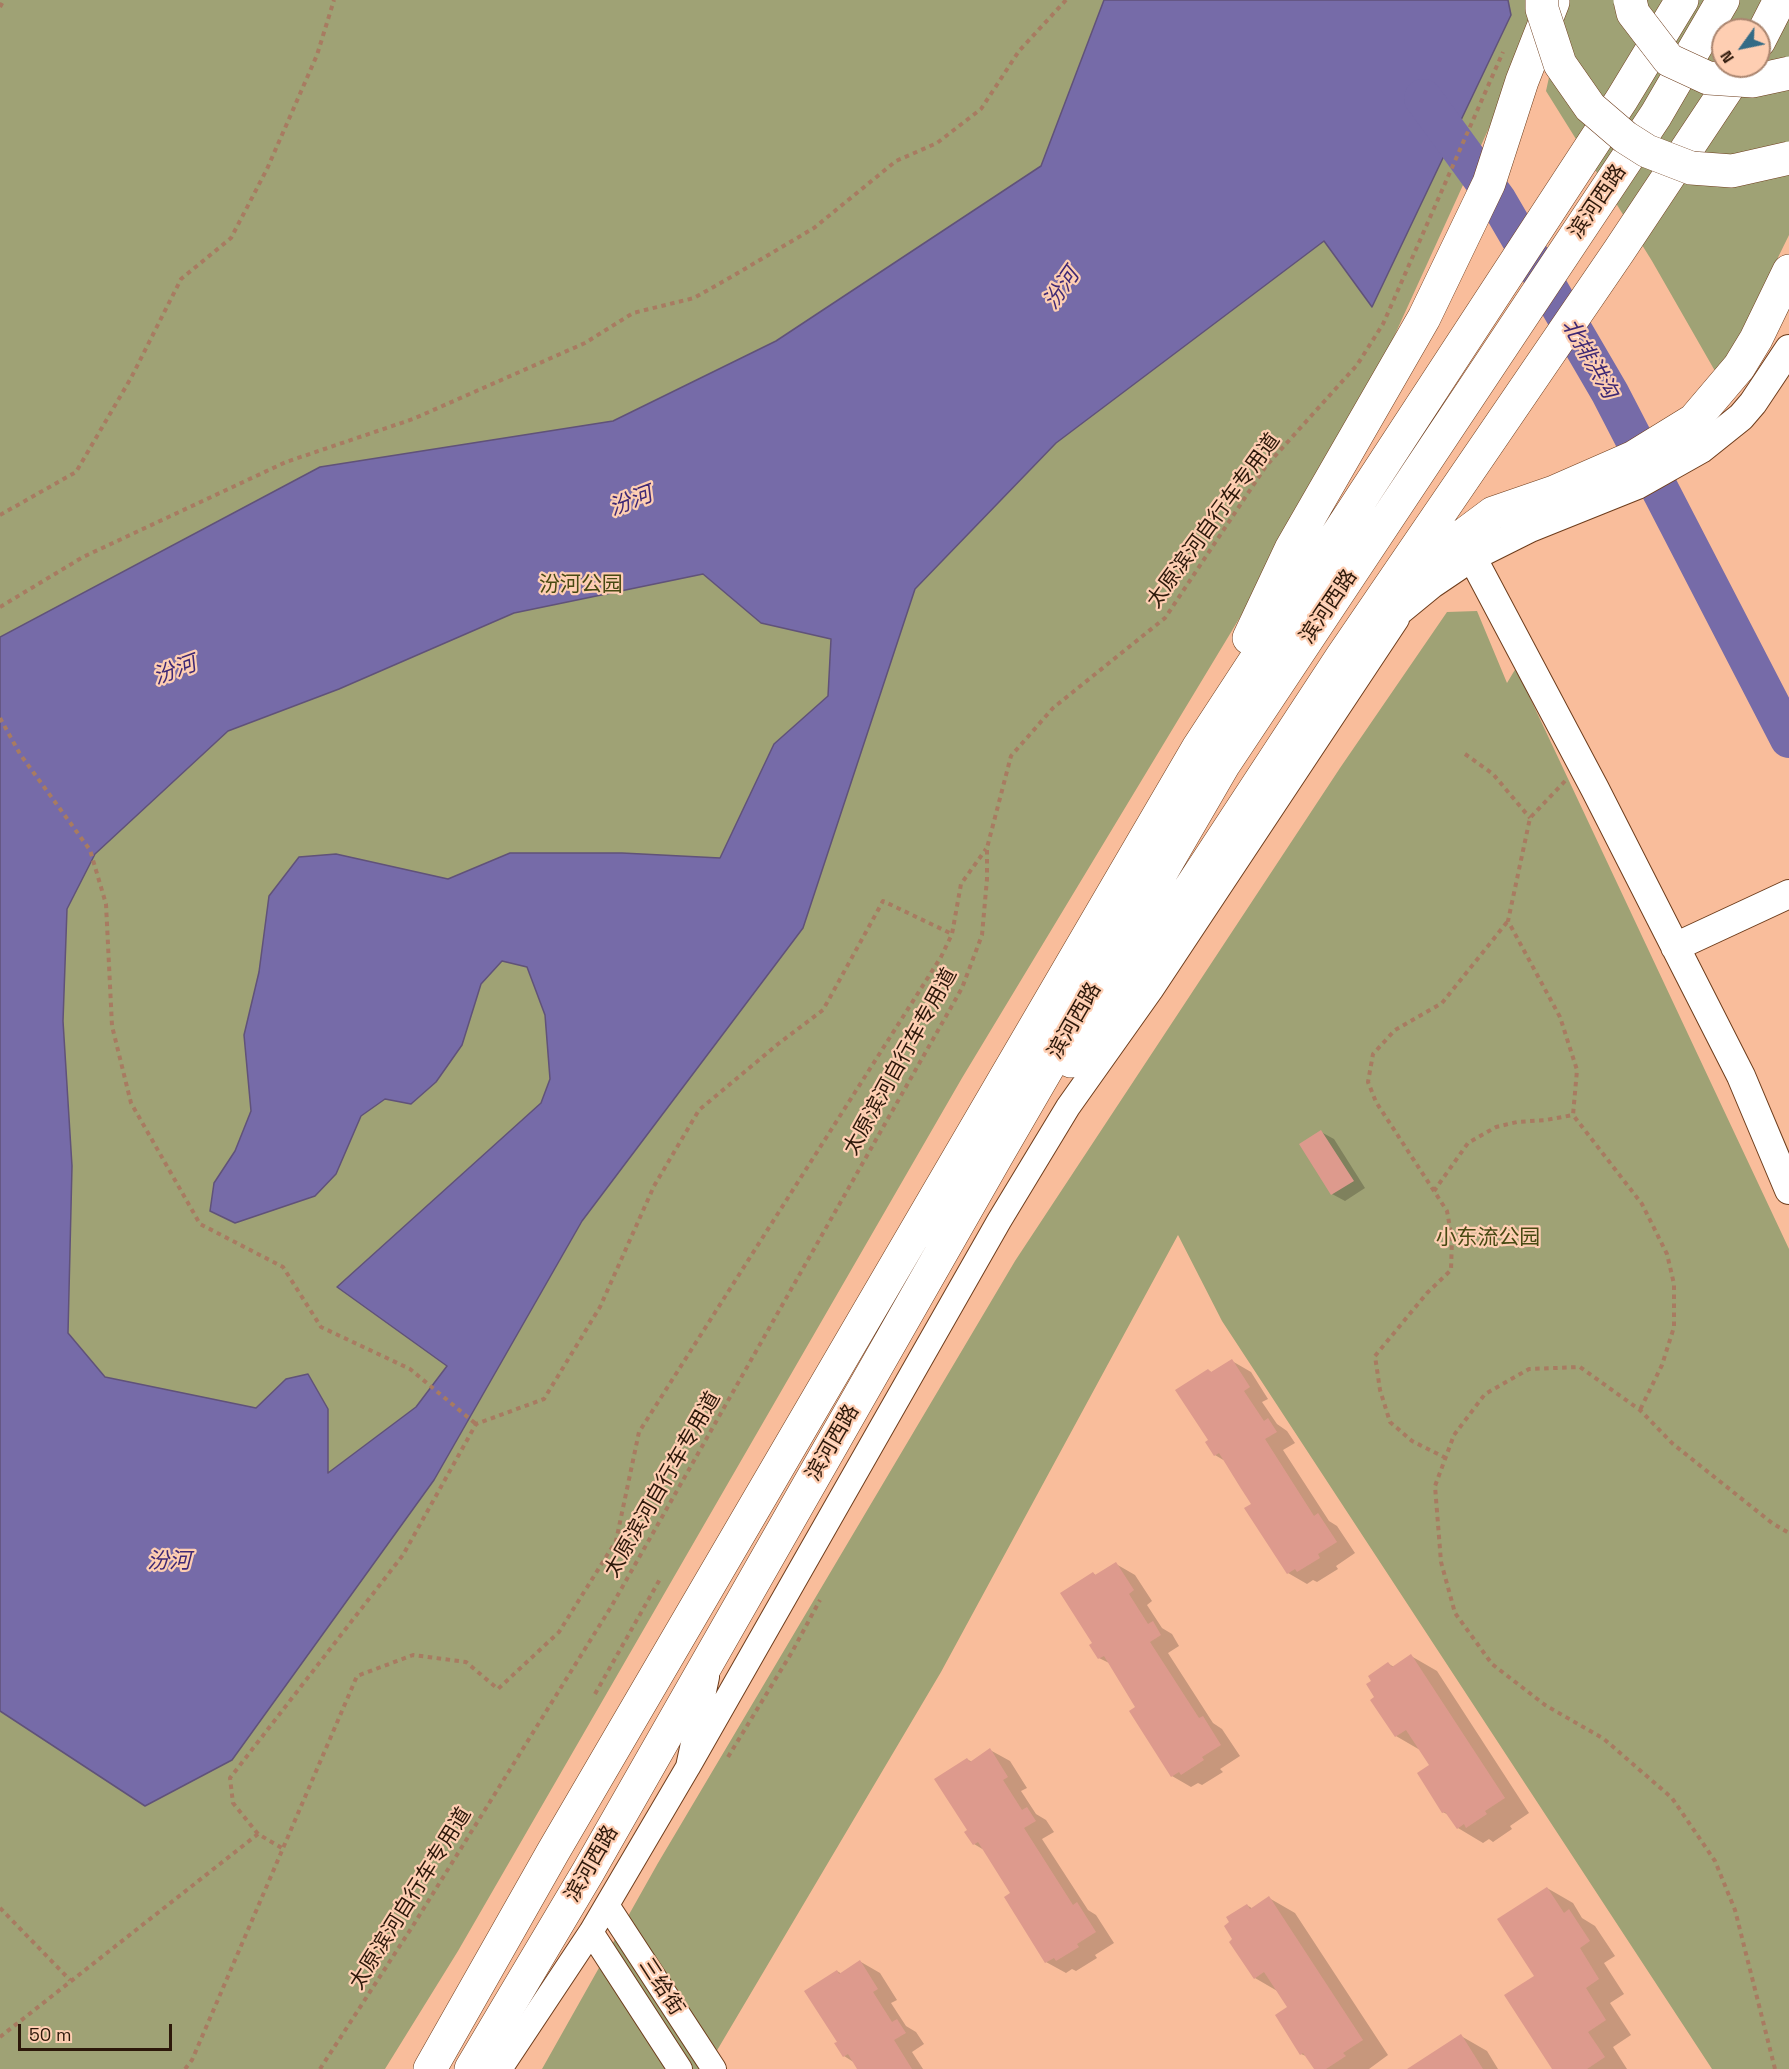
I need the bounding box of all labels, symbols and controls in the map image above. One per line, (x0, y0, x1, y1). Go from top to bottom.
north arrow (1711, 18, 1771, 78)
text: N (1715, 47, 1739, 67)
street label: 滨河西路 (1564, 160, 1632, 244)
water label: 汾河 (1039, 263, 1085, 315)
water label: 北排洪沟 (1556, 314, 1622, 404)
street label: 太原滨河自行车专用道 (1142, 429, 1286, 613)
water label: 汾河 (606, 482, 656, 522)
street label: 滨河西路 (1295, 565, 1363, 649)
park label: 汾河公园 (539, 572, 623, 598)
water label: 汾河 (150, 651, 200, 691)
street label: 太原滨河自行车专用道 (839, 964, 963, 1160)
street label: 滨河西路 (1043, 978, 1107, 1064)
park label: 小东流公园 (1436, 1225, 1540, 1251)
street label: 太原滨河自行车专用道 (600, 1388, 726, 1582)
street label: 滨河西路 (801, 1400, 865, 1486)
water label: 汾河 (147, 1549, 191, 1575)
street label: 太原滨河自行车专用道 (345, 1803, 477, 1995)
street label: 滨河西路 (560, 1821, 624, 1907)
street label: 三给街 (633, 1954, 689, 2020)
scale bar (21, 2012, 176, 2050)
text: 50 m (29, 2023, 71, 2046)

